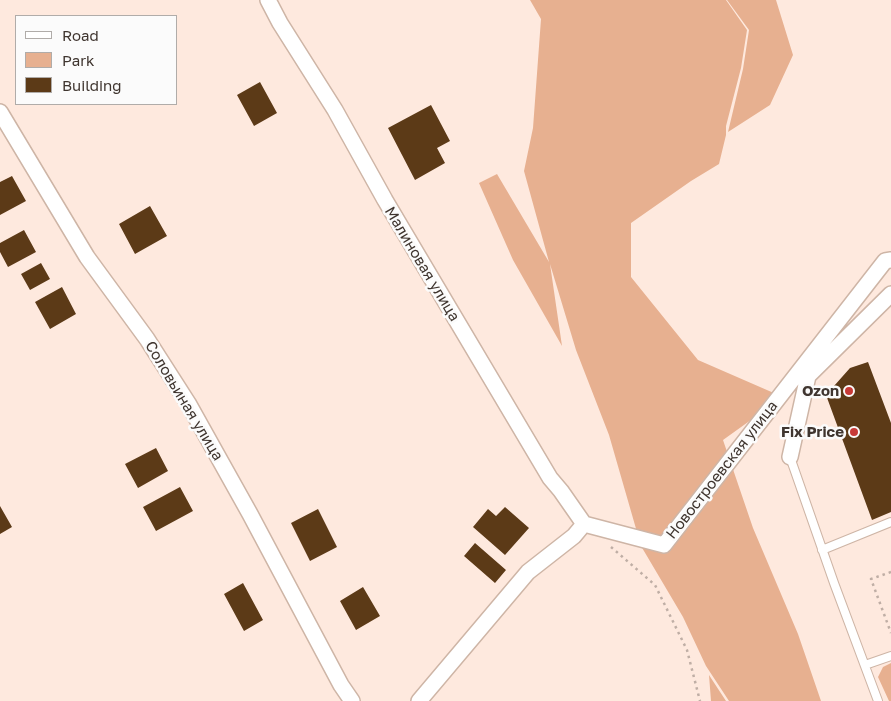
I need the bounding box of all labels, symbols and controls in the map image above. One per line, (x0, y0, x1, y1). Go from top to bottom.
legend (15, 15, 178, 105)
text: Road (62, 26, 99, 44)
text: Park (62, 51, 94, 69)
text: Building (62, 76, 122, 94)
street label: Малиновая улица (381, 203, 463, 325)
street label: Соловьиная улица (141, 338, 227, 464)
place label: Ozon (802, 382, 839, 400)
marker: Ozon (843, 385, 855, 397)
street label: Новостроевская улица (663, 397, 781, 543)
place label: Fix Price (781, 423, 844, 441)
marker: Fix Price (848, 426, 860, 438)

